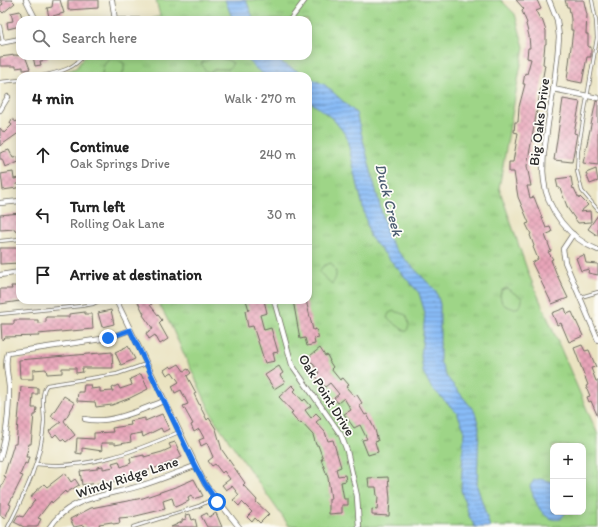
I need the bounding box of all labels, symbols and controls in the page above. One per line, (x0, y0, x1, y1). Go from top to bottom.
search box (16, 16, 312, 60)
icon: search (30, 27, 52, 49)
text: Search here (62, 29, 137, 47)
street label: Big Oaks Drive (526, 77, 553, 167)
text: 4 min (32, 88, 74, 108)
text: Walk · 270 m (224, 91, 296, 106)
text: Continue (70, 138, 129, 156)
icon: ahead (32, 144, 54, 166)
text: 240 m (259, 147, 296, 162)
text: Oak Springs Drive (70, 156, 170, 171)
water label: Duck Creek (371, 162, 407, 239)
text: Turn left (70, 198, 125, 216)
icon: left (32, 204, 54, 226)
text: 30 m (267, 207, 296, 222)
text: Rolling Oak Lane (70, 216, 165, 231)
icon: arrive (32, 264, 54, 286)
text: Arrive at destination (70, 266, 202, 284)
route end (99, 329, 117, 347)
street label: Oak Point Drive (295, 351, 359, 440)
map controls (550, 443, 586, 515)
button: + (550, 443, 586, 479)
street label: Windy Ridge Lane (74, 453, 181, 502)
button: − (550, 479, 586, 515)
route start (208, 493, 226, 511)

